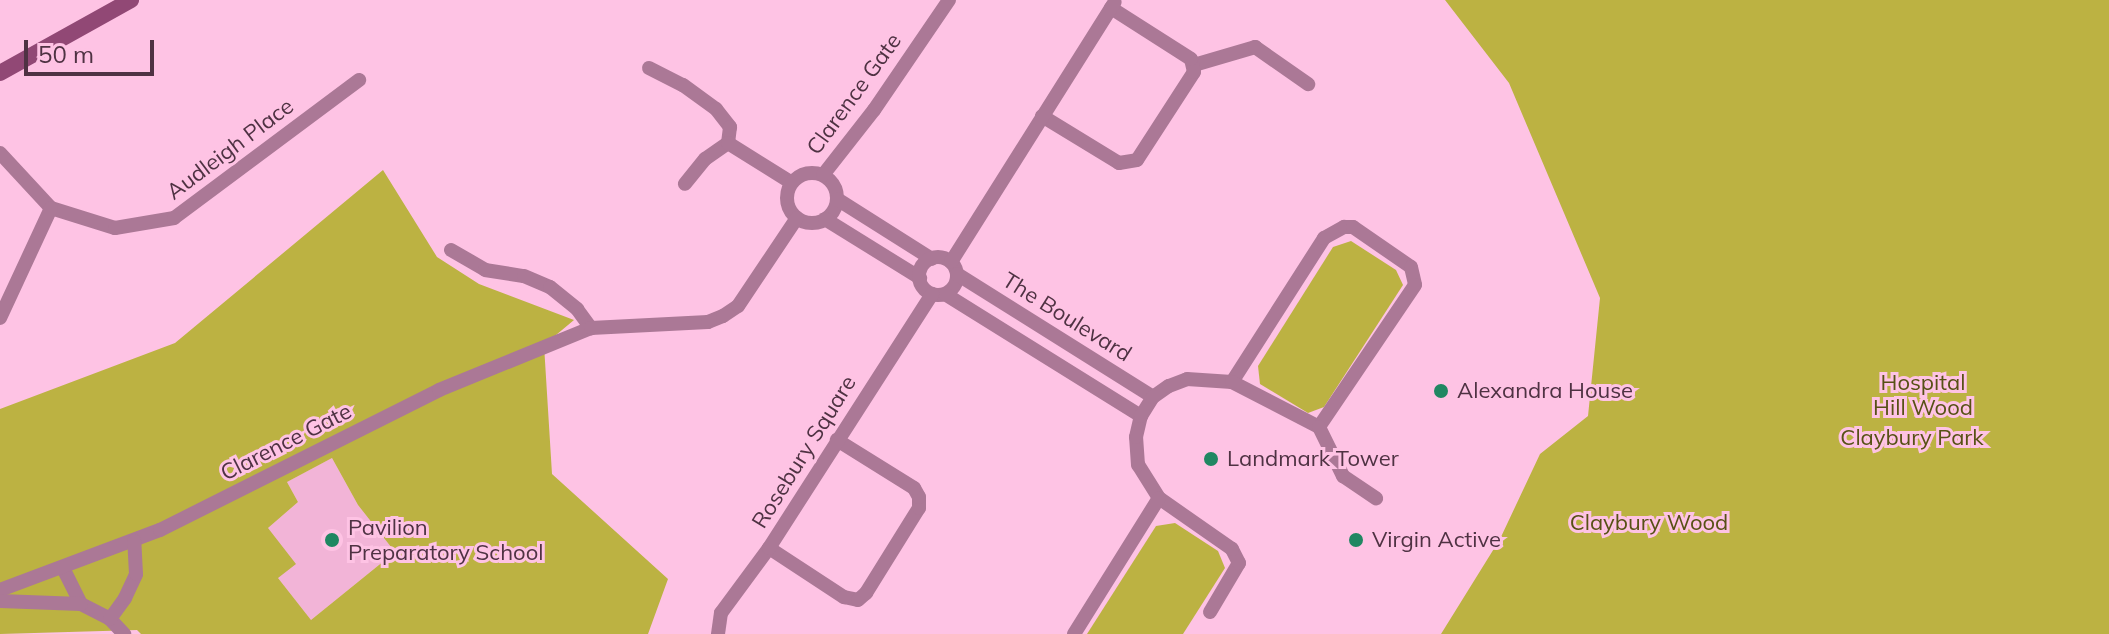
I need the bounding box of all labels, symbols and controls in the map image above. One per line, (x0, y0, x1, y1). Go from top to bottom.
scale bar (28, 24, 158, 74)
street label: Clarence Gate (801, 28, 907, 160)
text: 50 m (38, 39, 94, 69)
street label: Audleigh Place (161, 93, 299, 205)
street label: The Boulevard (998, 267, 1136, 367)
park label: Hospital Hill Wood (1873, 369, 1973, 420)
street label: Rosebury Square (746, 371, 862, 533)
place label: Alexandra House (1457, 378, 1633, 404)
marker: Alexandra House (1432, 382, 1450, 400)
street label: Clarence Gate (216, 398, 356, 486)
park label: Claybury Park (1840, 425, 1984, 451)
place label: Landmark Tower (1227, 446, 1399, 472)
marker: Landmark Tower (1202, 450, 1220, 468)
park label: Claybury Wood (1570, 510, 1728, 536)
place label: Pavilion Preparatory School (348, 514, 543, 566)
place label: Virgin Active (1372, 527, 1501, 553)
marker: Pavilion Preparatory School (323, 531, 341, 549)
marker: Virgin Active (1347, 531, 1365, 549)

